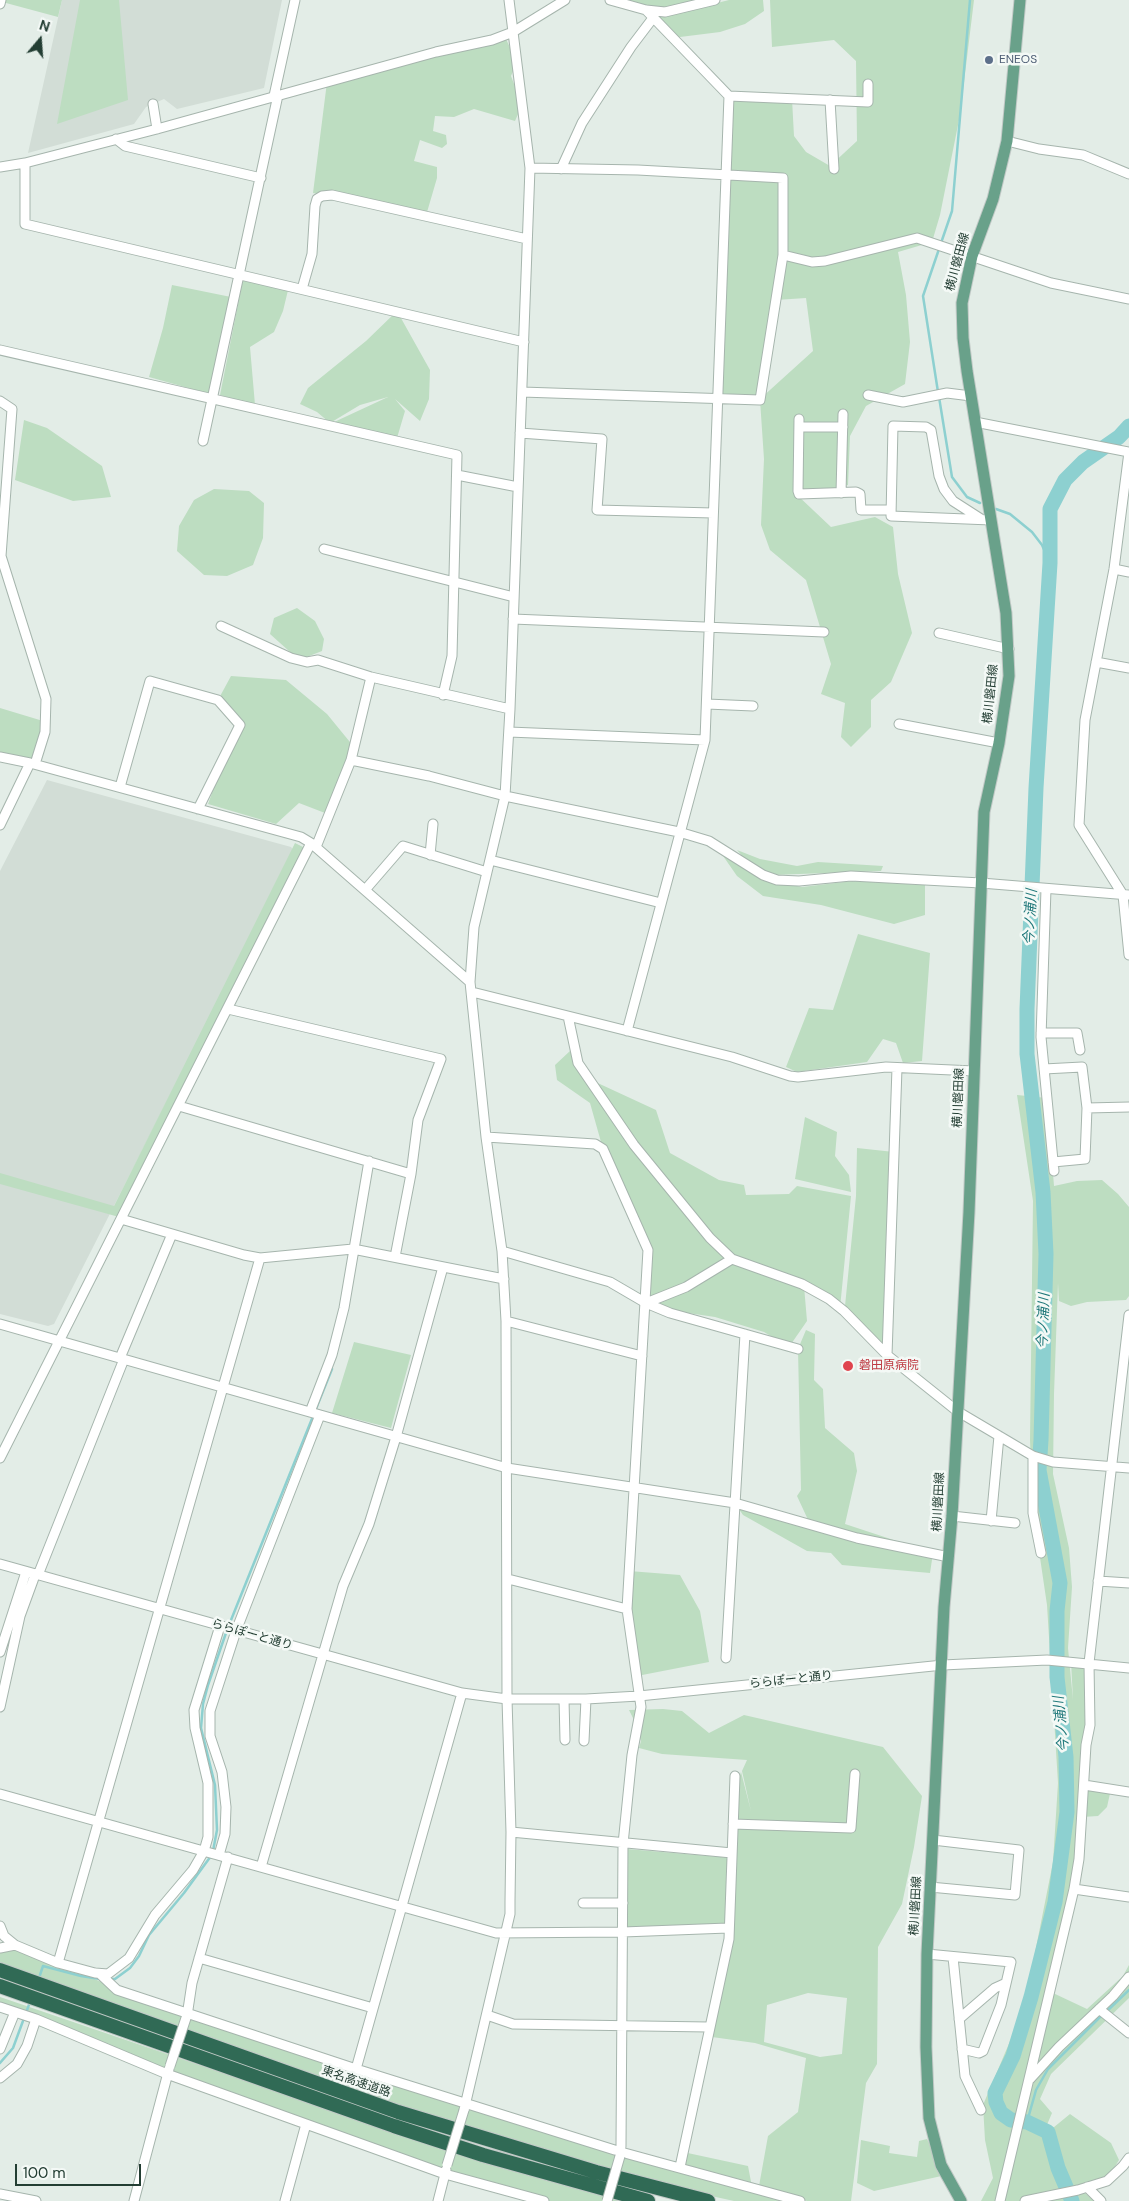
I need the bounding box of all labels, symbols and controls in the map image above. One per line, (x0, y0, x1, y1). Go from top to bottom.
north arrow (15, 15, 65, 65)
text: N (37, 16, 52, 36)
place label: ENEOS (999, 53, 1037, 67)
marker: ENEOS (983, 54, 995, 66)
street label: 横川磐田線 (943, 231, 973, 293)
street label: 横川磐田線 (981, 663, 1001, 725)
water label: 今ノ浦川 (1021, 889, 1041, 945)
street label: 横川磐田線 (951, 1068, 967, 1128)
water label: 今ノ浦川 (1035, 1293, 1053, 1349)
marker: 磐田原病院 (841, 1359, 855, 1373)
place label: 磐田原病院 (859, 1359, 919, 1373)
street label: 横川磐田線 (930, 1472, 948, 1532)
street label: ららぽーと通り (210, 1617, 294, 1653)
street label: ららぽーと通り (748, 1668, 834, 1692)
water label: 今ノ浦川 (1051, 1695, 1073, 1753)
street label: 横川磐田線 (907, 1876, 925, 1936)
street label: 東名高速道路 (320, 2063, 392, 2101)
scale bar (18, 2154, 144, 2186)
text: 100 m (23, 2163, 66, 2183)

